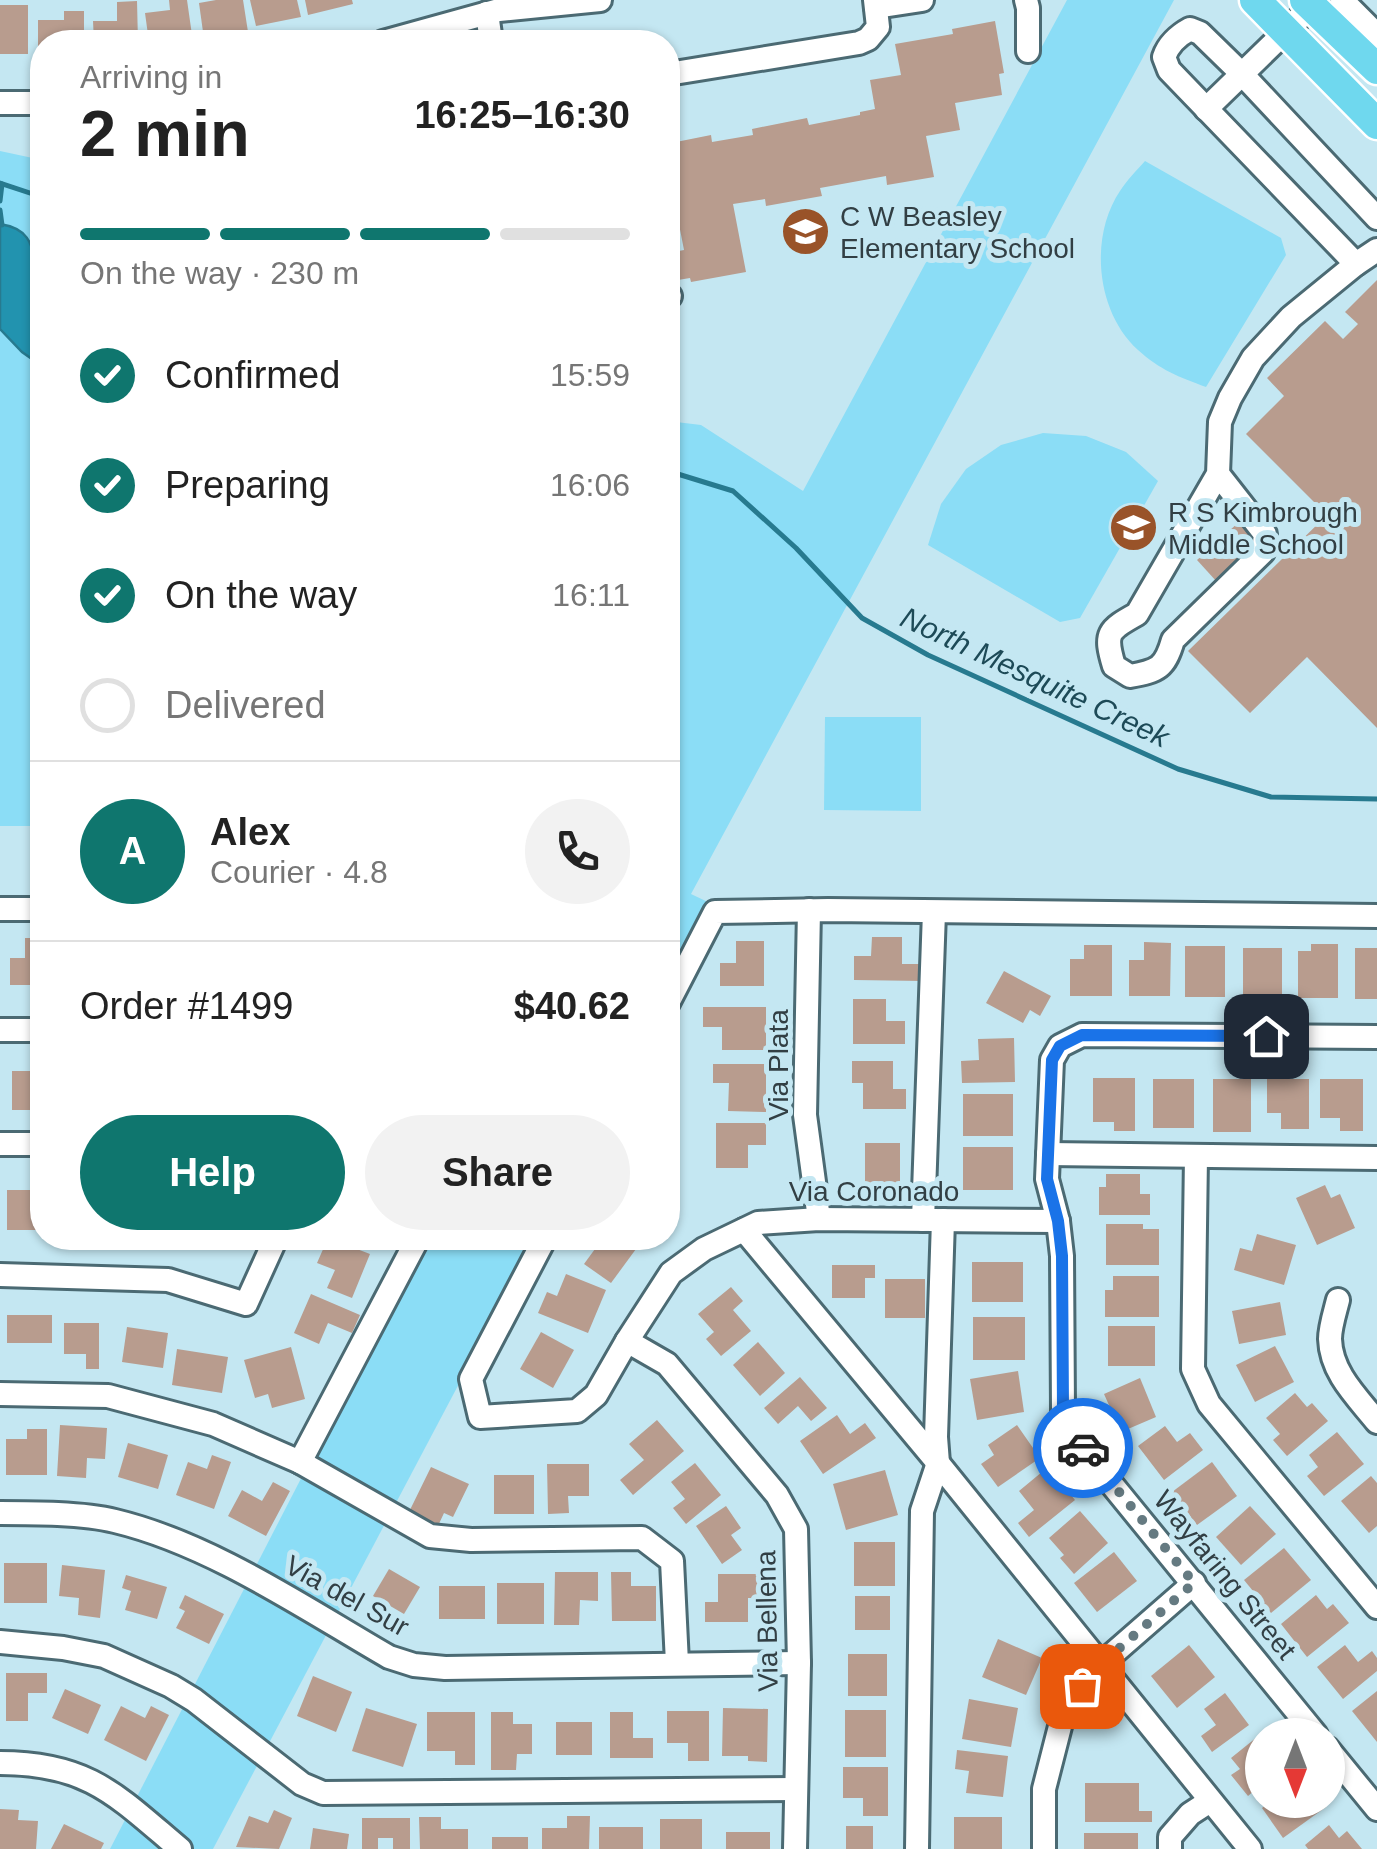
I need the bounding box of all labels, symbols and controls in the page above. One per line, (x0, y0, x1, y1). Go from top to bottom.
text: Arriving in (80, 59, 222, 95)
text: 16:25–16:30 (414, 94, 630, 136)
text: 2 min (80, 97, 250, 170)
place label: C W Beasley Elementary School (840, 201, 1075, 264)
school or university icon: C W Beasley Elementary School (779, 206, 831, 258)
text: On the way · 230 m (80, 255, 359, 291)
icon: check (80, 348, 135, 403)
text: Confirmed (165, 354, 340, 396)
text: 15:59 (550, 357, 630, 393)
icon: check (80, 458, 135, 513)
text: Preparing (165, 464, 330, 506)
text: 16:06 (550, 467, 630, 503)
place label: R S Kimbrough Middle School (1168, 497, 1358, 560)
school or university icon: R S Kimbrough Middle School (1107, 502, 1159, 554)
icon: check (80, 568, 135, 623)
text: On the way (165, 574, 357, 616)
text: 16:11 (552, 577, 630, 613)
water label: North Mesquite Creek (896, 600, 1176, 754)
text: Delivered (165, 684, 326, 726)
button: phone (525, 799, 630, 904)
text: Alex (210, 811, 290, 853)
text: A (119, 830, 146, 872)
text: Courier · 4.8 (210, 854, 388, 890)
text: Order #1499 (80, 985, 293, 1027)
text: $40.62 (514, 985, 630, 1027)
pin (1224, 994, 1309, 1079)
street label: Via Plata (763, 1009, 794, 1121)
icon: home (1239, 1009, 1294, 1064)
button: Help (80, 1115, 345, 1230)
button: Share (365, 1115, 630, 1230)
street label: Via Coronado (789, 1176, 959, 1207)
courier (1033, 1398, 1133, 1498)
icon: car (1056, 1421, 1111, 1476)
street label: Wayfaring Street (1148, 1485, 1302, 1666)
street label: Via del Sur (280, 1549, 414, 1643)
street label: Via Bellena (750, 1550, 784, 1692)
pin (1040, 1644, 1125, 1729)
icon: bag (1055, 1659, 1110, 1714)
north arrow (1245, 1718, 1345, 1818)
map controls (1245, 1718, 1345, 1818)

